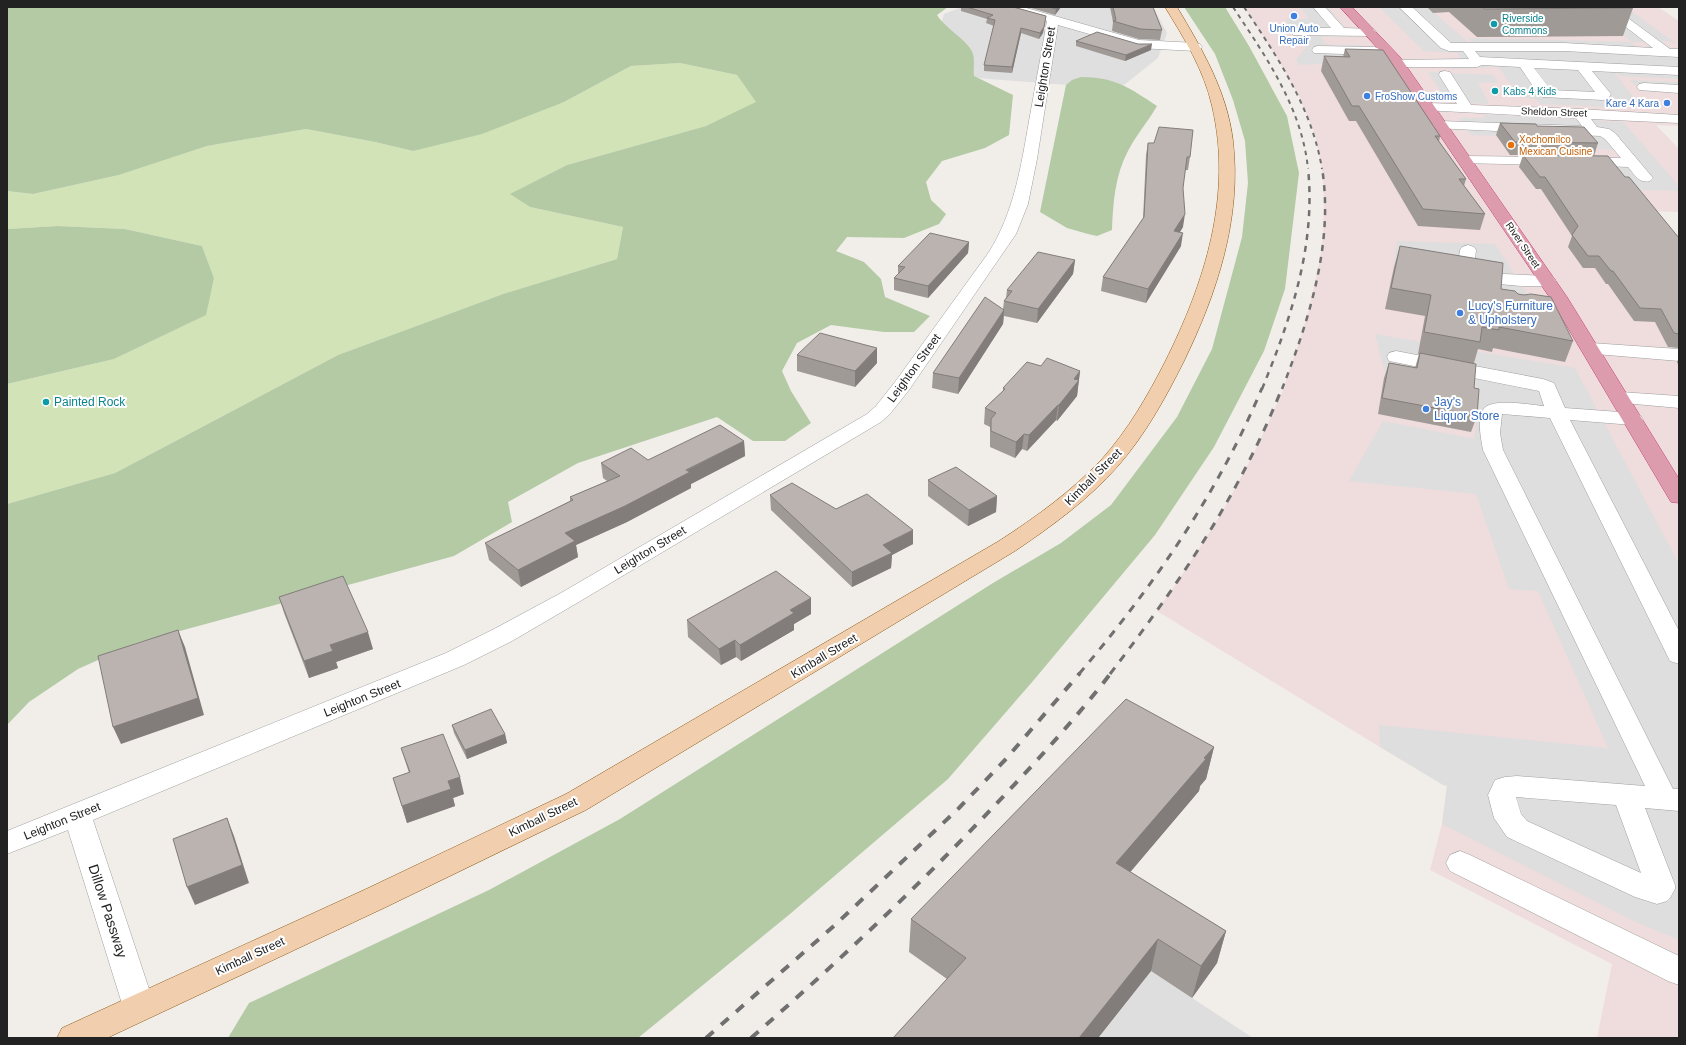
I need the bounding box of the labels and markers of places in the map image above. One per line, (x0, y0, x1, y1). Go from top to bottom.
marker: Union Auto Repair (1289, 11, 1299, 21)
place label: Riverside Commons (1502, 13, 1548, 36)
marker: Riverside Commons (1489, 19, 1499, 29)
place label: Union Auto Repair (1270, 23, 1319, 46)
marker: Kabs 4 Kids (1490, 86, 1500, 96)
place label: Kabs 4 Kids (1503, 86, 1556, 97)
marker: FroShow Customs (1362, 91, 1372, 101)
place label: FroShow Customs (1375, 91, 1457, 102)
place label: Kare 4 Kara (1606, 98, 1659, 109)
marker: Kare 4 Kara (1662, 98, 1672, 108)
place label: Xochomilco Mexican Cuisine (1519, 134, 1593, 157)
marker: Xochomilco Mexican Cuisine (1506, 140, 1516, 150)
place label: Lucy's Furniture & Upholstery (1468, 299, 1553, 327)
marker: Lucy's Furniture & Upholstery (1455, 308, 1465, 318)
place label: Painted Rock (54, 395, 126, 409)
place label: Jay's Liquor Store (1434, 395, 1500, 423)
marker: Painted Rock (41, 397, 51, 407)
marker: Jay's Liquor Store (1421, 404, 1431, 414)

